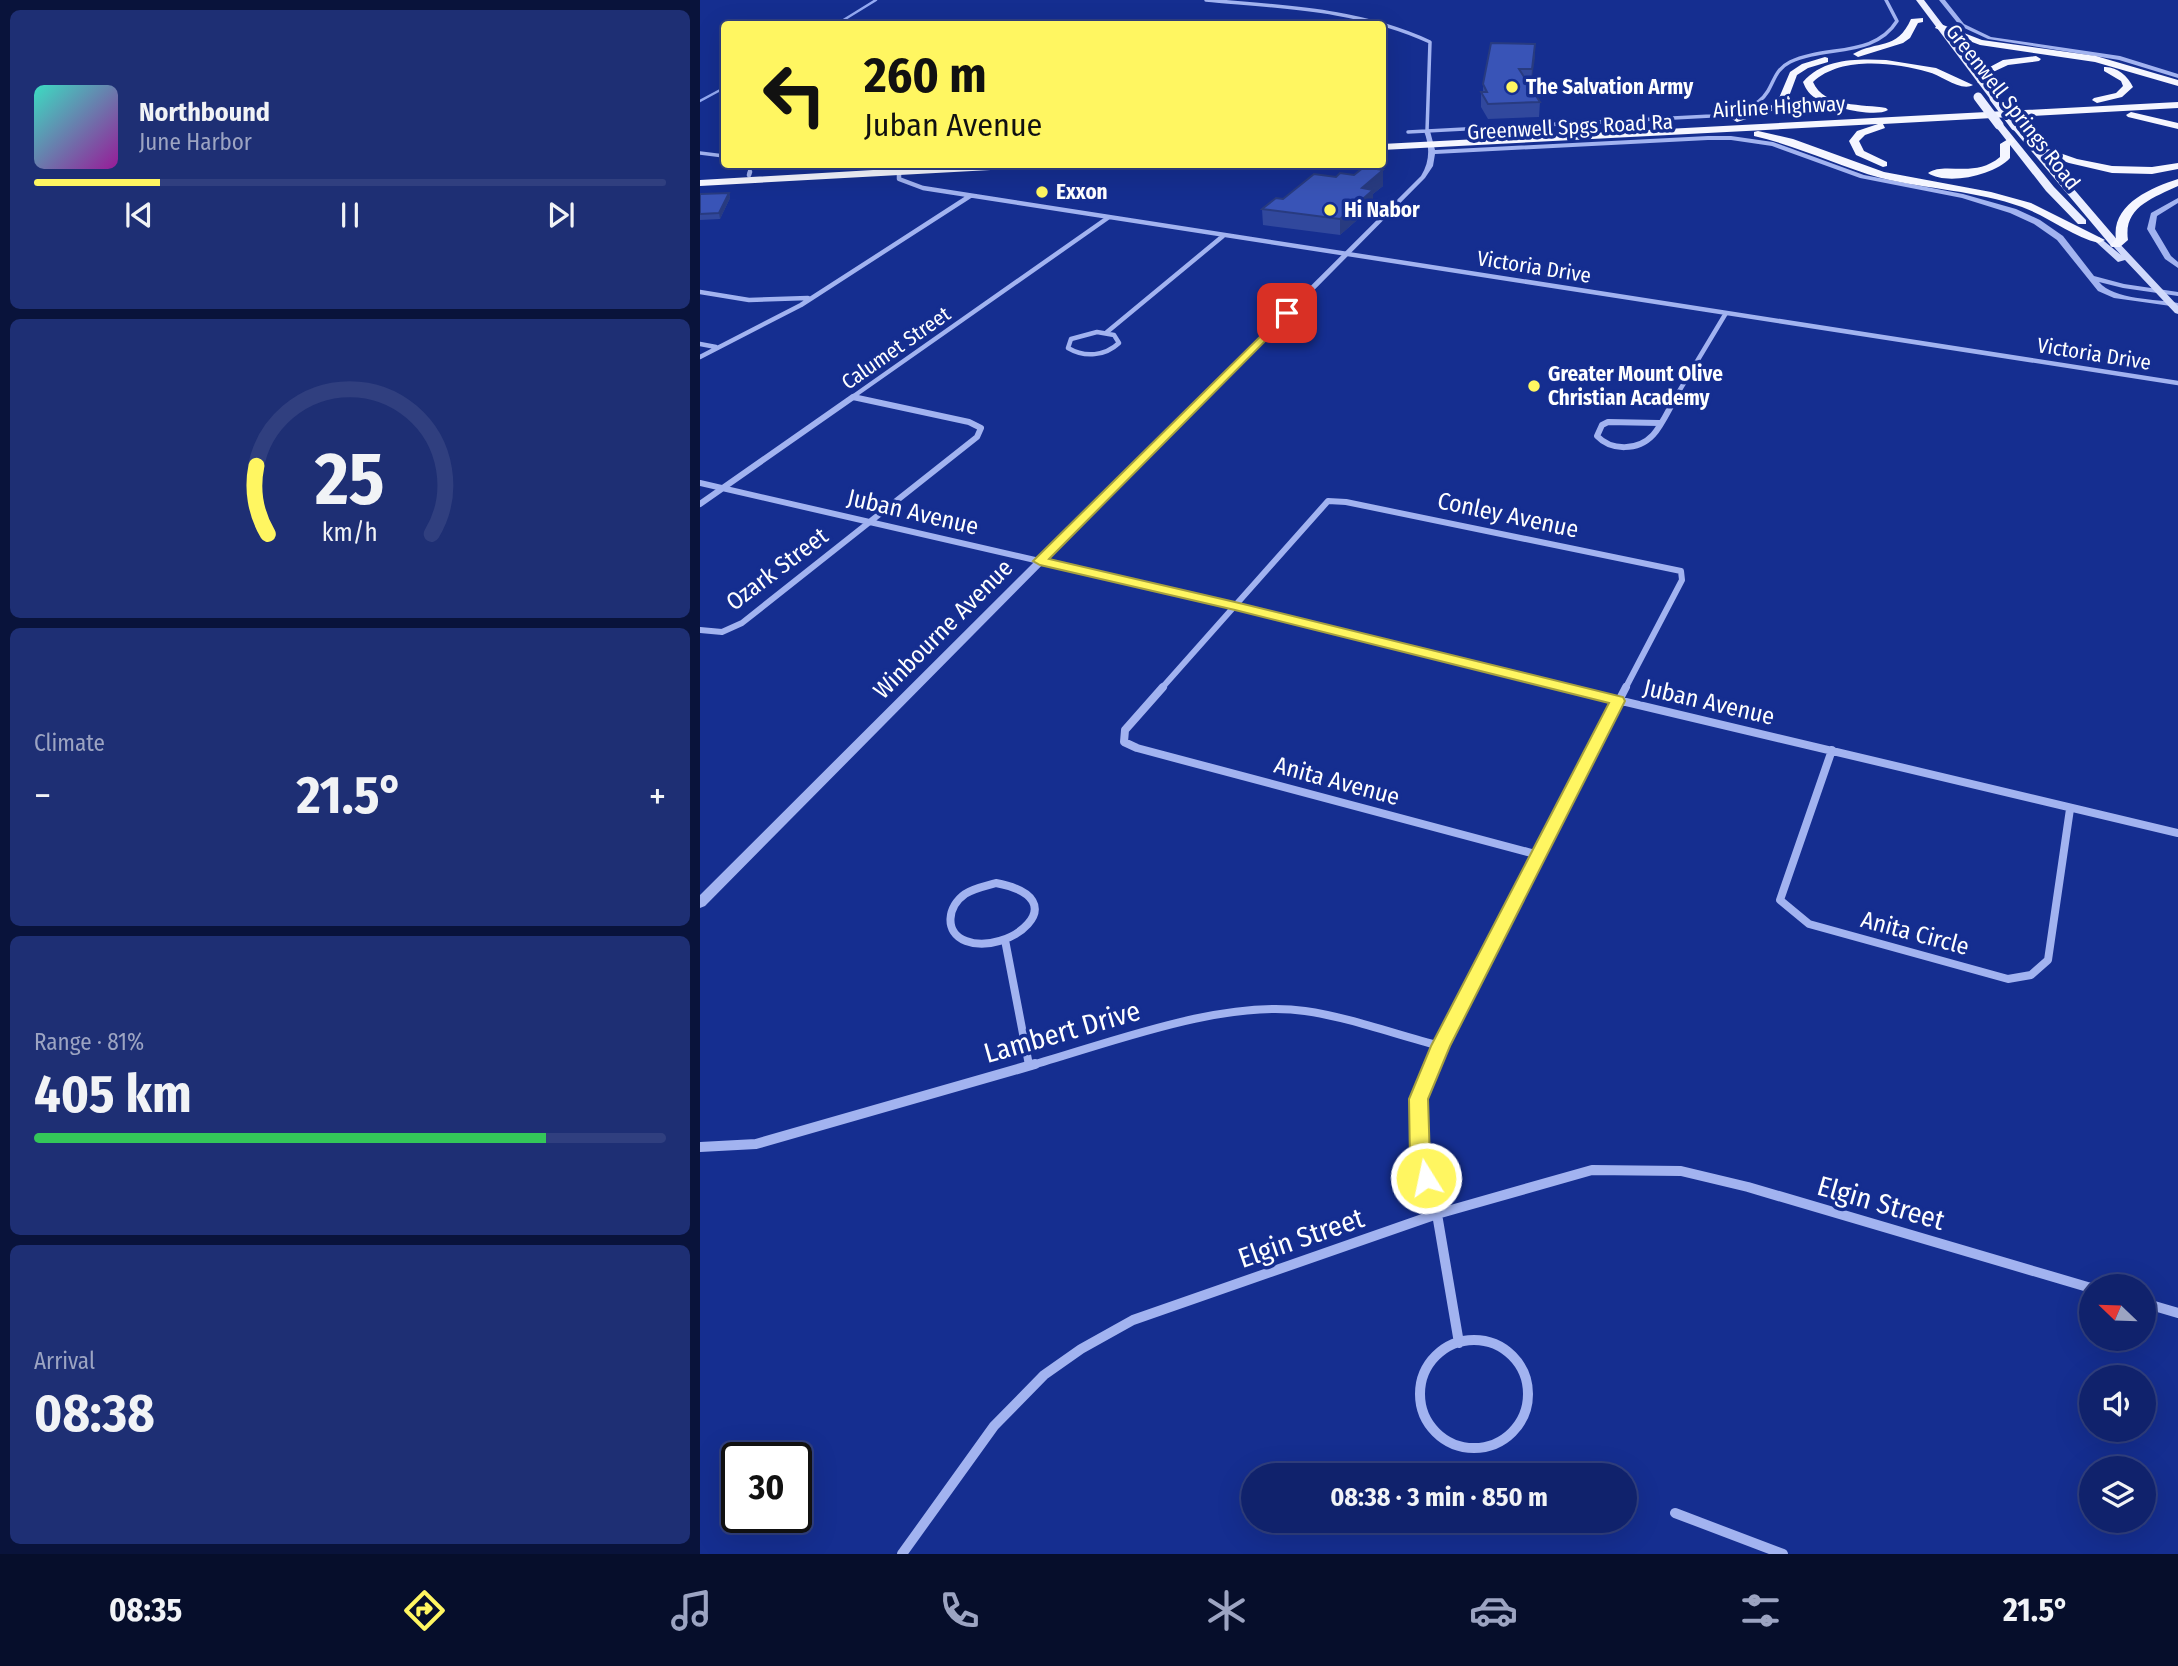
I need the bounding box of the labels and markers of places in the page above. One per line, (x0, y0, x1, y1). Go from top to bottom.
place label: The Salvation Army (1526, 74, 1694, 100)
marker: The Salvation Army (1504, 79, 1520, 95)
place label: Exxon (1056, 179, 1108, 205)
marker: Exxon (1034, 184, 1050, 200)
place label: Hi Nabor (1344, 197, 1420, 223)
marker: Hi Nabor (1322, 202, 1338, 218)
pin (1257, 283, 1317, 343)
place label: Greater Mount Olive Christian Academy (1548, 361, 1723, 411)
marker: Greater Mount Olive Christian Academy (1526, 378, 1542, 394)

